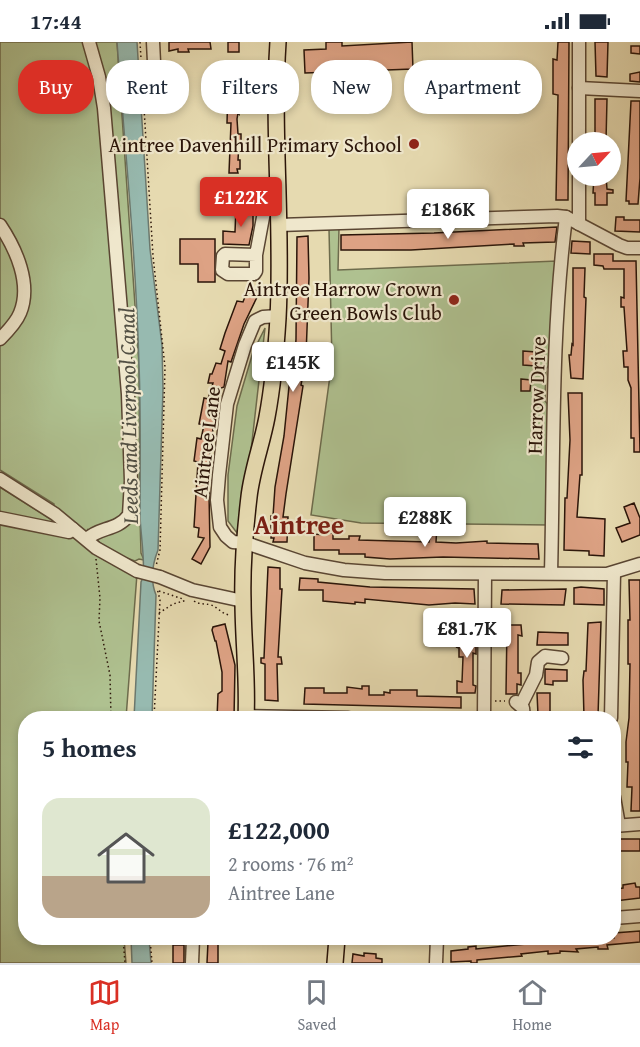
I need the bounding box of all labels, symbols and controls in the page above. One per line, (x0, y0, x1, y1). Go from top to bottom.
text: 17:44 (30, 5, 82, 37)
chip: Buy (18, 60, 94, 114)
chip: Rent (106, 60, 189, 114)
chip: Filters (201, 60, 299, 114)
chip: New (311, 60, 392, 114)
chip: Apartment (404, 60, 542, 114)
place label: Aintree Davenhill Primary School (108, 129, 402, 160)
north arrow (567, 132, 621, 186)
map controls (567, 132, 621, 186)
marker: Aintree Davenhill Primary School (407, 137, 421, 151)
pin: £122K (199, 177, 283, 228)
text: £122K (214, 182, 268, 211)
pin: £186K (406, 189, 490, 240)
text: £186K (421, 194, 475, 223)
place label: Aintree Harrow Crown Green Bowls Club (244, 273, 442, 328)
marker: Aintree Harrow Crown Green Bowls Club (447, 293, 461, 307)
water label: Leeds and Liverpool Canal (110, 307, 146, 526)
street label: Harrow Drive (518, 335, 554, 454)
pin: £145K (251, 342, 335, 393)
text: £145K (266, 347, 320, 376)
street label: Aintree Lane (184, 384, 228, 500)
pin: £288K (383, 497, 467, 548)
text: £288K (398, 502, 452, 531)
district label: Aintree (254, 504, 344, 544)
pin: £81.7K (418, 608, 516, 659)
text: £81.7K (437, 613, 497, 642)
text: 5 homes (42, 728, 137, 767)
icon: filters (564, 731, 597, 764)
text: £122,000 (228, 810, 330, 849)
icon: home (90, 822, 162, 894)
text: 2 rooms · 76 m² (228, 849, 354, 878)
text: Aintree Lane (228, 878, 335, 907)
tab: Map (88, 976, 121, 1036)
tab: Saved (297, 976, 336, 1036)
tab: Home (512, 976, 552, 1036)

